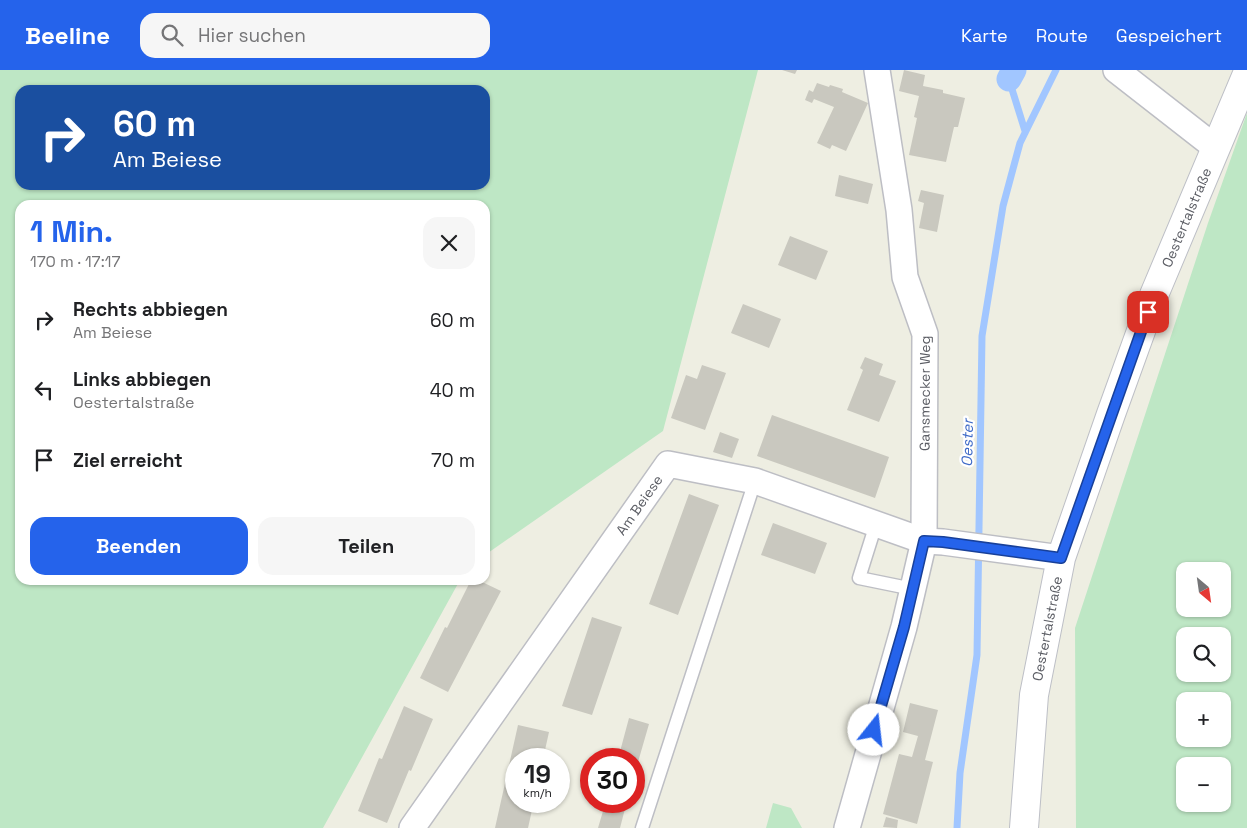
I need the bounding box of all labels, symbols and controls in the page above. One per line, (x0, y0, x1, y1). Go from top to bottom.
search box (140, 13, 490, 58)
text: Beeline (25, 20, 110, 51)
icon: search (158, 21, 186, 49)
text: Hier suchen (198, 23, 306, 48)
text: Karte (961, 24, 1008, 47)
text: Route (1036, 24, 1088, 47)
text: Gespeichert (1116, 24, 1222, 47)
text: 60 m (113, 102, 196, 146)
icon: right (30, 105, 95, 170)
text: Am Beiese (113, 145, 222, 173)
street label: Oestertalstraße (1158, 165, 1216, 270)
text: 1 Min. (30, 212, 113, 251)
button: close (423, 217, 475, 269)
text: 170 m · 17:17 (30, 251, 120, 272)
pin (1127, 291, 1169, 333)
text: Rechts abbiegen (73, 297, 228, 322)
icon: arrive (1134, 298, 1162, 326)
icon: right (30, 306, 58, 334)
text: 60 m (430, 308, 475, 333)
text: Am Beiese (73, 322, 152, 343)
street label: Gansmecker Weg (915, 335, 934, 451)
text: Links abbiegen (73, 367, 211, 392)
icon: left (30, 376, 58, 404)
text: 40 m (430, 378, 475, 403)
text: Oestertalstraße (73, 392, 195, 413)
water label: Oester (957, 418, 977, 467)
icon: arrive (30, 446, 58, 474)
text: Ziel erreicht (73, 448, 183, 473)
text: 70 m (431, 448, 475, 473)
street label: Am Beiese (612, 471, 667, 538)
button: Beenden (30, 517, 248, 575)
button: Teilen (258, 517, 475, 575)
north arrow (1176, 562, 1231, 618)
map controls (1176, 562, 1231, 812)
street label: Oestertalstraße (1028, 575, 1066, 683)
button: search (1176, 627, 1231, 682)
button: + (1176, 692, 1231, 747)
position arrow (847, 703, 899, 755)
speed limit sign: 30 (580, 748, 645, 813)
button: − (1176, 757, 1231, 812)
text: 19 (524, 758, 551, 790)
text: km/h (523, 785, 552, 801)

